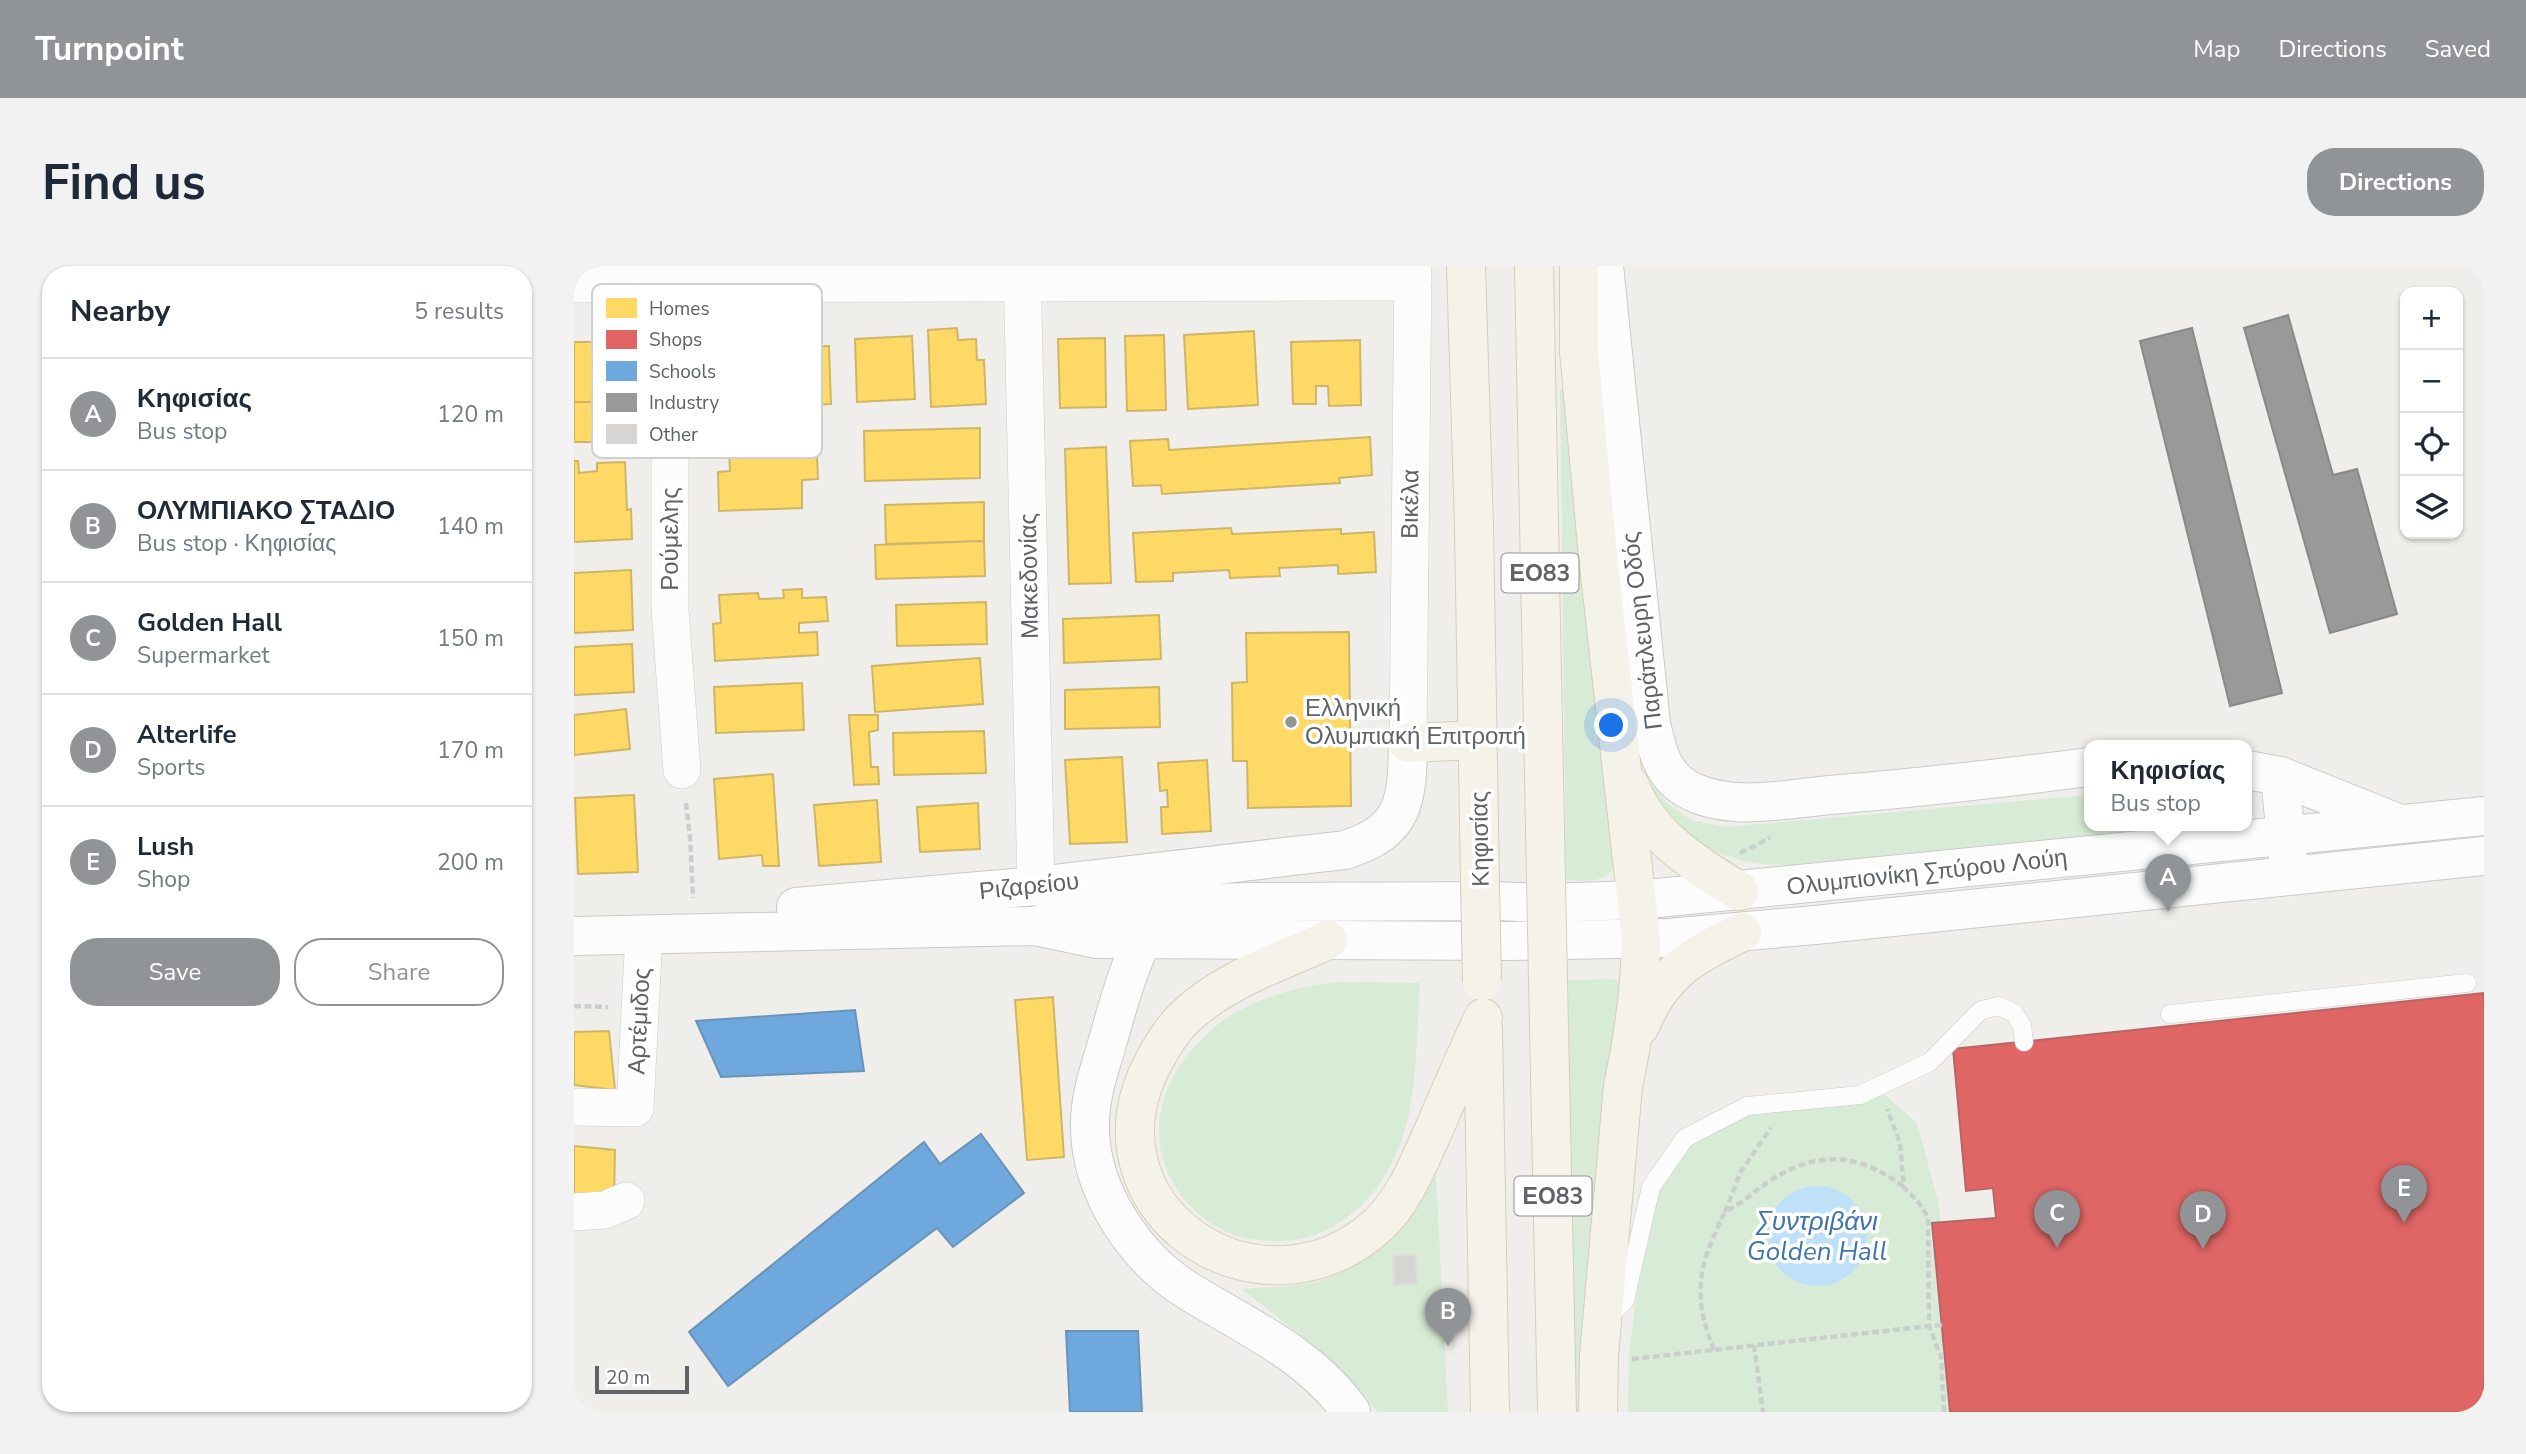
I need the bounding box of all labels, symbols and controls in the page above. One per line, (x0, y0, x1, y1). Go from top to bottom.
text: Turnpoint (35, 27, 184, 72)
text: Map (2193, 33, 2240, 65)
text: Directions (2278, 33, 2387, 65)
text: Saved (2425, 33, 2491, 65)
button: Directions (2307, 148, 2484, 216)
text: Find us (42, 149, 206, 216)
legend (592, 284, 822, 458)
map controls (2400, 287, 2463, 539)
button: + (2400, 287, 2463, 350)
text: Nearby (70, 291, 170, 332)
text: 5 results (414, 296, 504, 327)
text: Homes (649, 296, 710, 322)
text: Shops (649, 327, 702, 353)
button: − (2400, 350, 2463, 413)
text: Schools (649, 359, 716, 385)
text: Κηφισίας (137, 381, 252, 416)
text: Industry (649, 390, 719, 416)
text: A (84, 399, 102, 430)
text: 120 m (437, 399, 504, 430)
button: locate (2400, 413, 2463, 476)
text: Bus stop (137, 416, 228, 447)
text: Other (649, 422, 698, 448)
street label: Βικέλα (1393, 469, 1427, 539)
button: layers (2400, 476, 2463, 539)
street label: Ρούμελης (654, 487, 686, 591)
text: ΟΛΥΜΠΙΑΚΟ ΣΤΑΔΙΟ (137, 493, 395, 528)
text: B (85, 511, 101, 542)
text: 140 m (437, 511, 504, 542)
street label: Μακεδονίας (1012, 513, 1046, 639)
text: Bus stop · Κηφισίας (137, 528, 336, 559)
street label: Παράπλευρη Οδός (1614, 530, 1670, 732)
road number: ΕΟ83 (1502, 554, 1578, 592)
text: Golden Hall (137, 605, 282, 640)
text: C (85, 623, 101, 654)
text: 150 m (437, 623, 504, 654)
text: Supermarket (137, 640, 270, 671)
place label: Ελληνική Ολυμπιακή Επιτροπή (1305, 692, 1526, 752)
your location (1594, 708, 1628, 742)
marker: Ελληνική Ολυμπιακή Επιτροπή (1283, 714, 1299, 730)
text: Alterlife (137, 717, 237, 752)
text: D (84, 735, 102, 766)
text: 170 m (437, 735, 504, 766)
popup (2084, 740, 2252, 831)
text: Sports (137, 752, 205, 783)
text: Κηφισίας (2111, 753, 2226, 788)
text: Bus stop (2111, 788, 2201, 819)
street label: Κηφισίας (1463, 791, 1497, 887)
text: Lush (137, 829, 194, 864)
street label: Ολυμπιονίκη Σπύρου Λούη (1785, 841, 2069, 903)
text: E (86, 847, 100, 878)
text: 200 m (437, 847, 504, 878)
pin: A (2145, 854, 2191, 912)
text: Shop (137, 864, 190, 895)
street label: Ριζαρείου (977, 865, 1081, 907)
button: Save (70, 938, 280, 1006)
button: Share (294, 938, 504, 1006)
street label: Αρτέμιδος (620, 967, 658, 1075)
pin: E (2381, 1165, 2427, 1223)
road number: ΕΟ83 (1514, 1177, 1592, 1216)
pin: C (2034, 1190, 2080, 1248)
pin: D (2180, 1191, 2226, 1249)
water label: Συντριβάνι Golden Hall (1747, 1204, 1887, 1269)
pin: B (1425, 1288, 1471, 1346)
scale bar (595, 1363, 690, 1395)
text: 20 m (606, 1365, 650, 1391)

